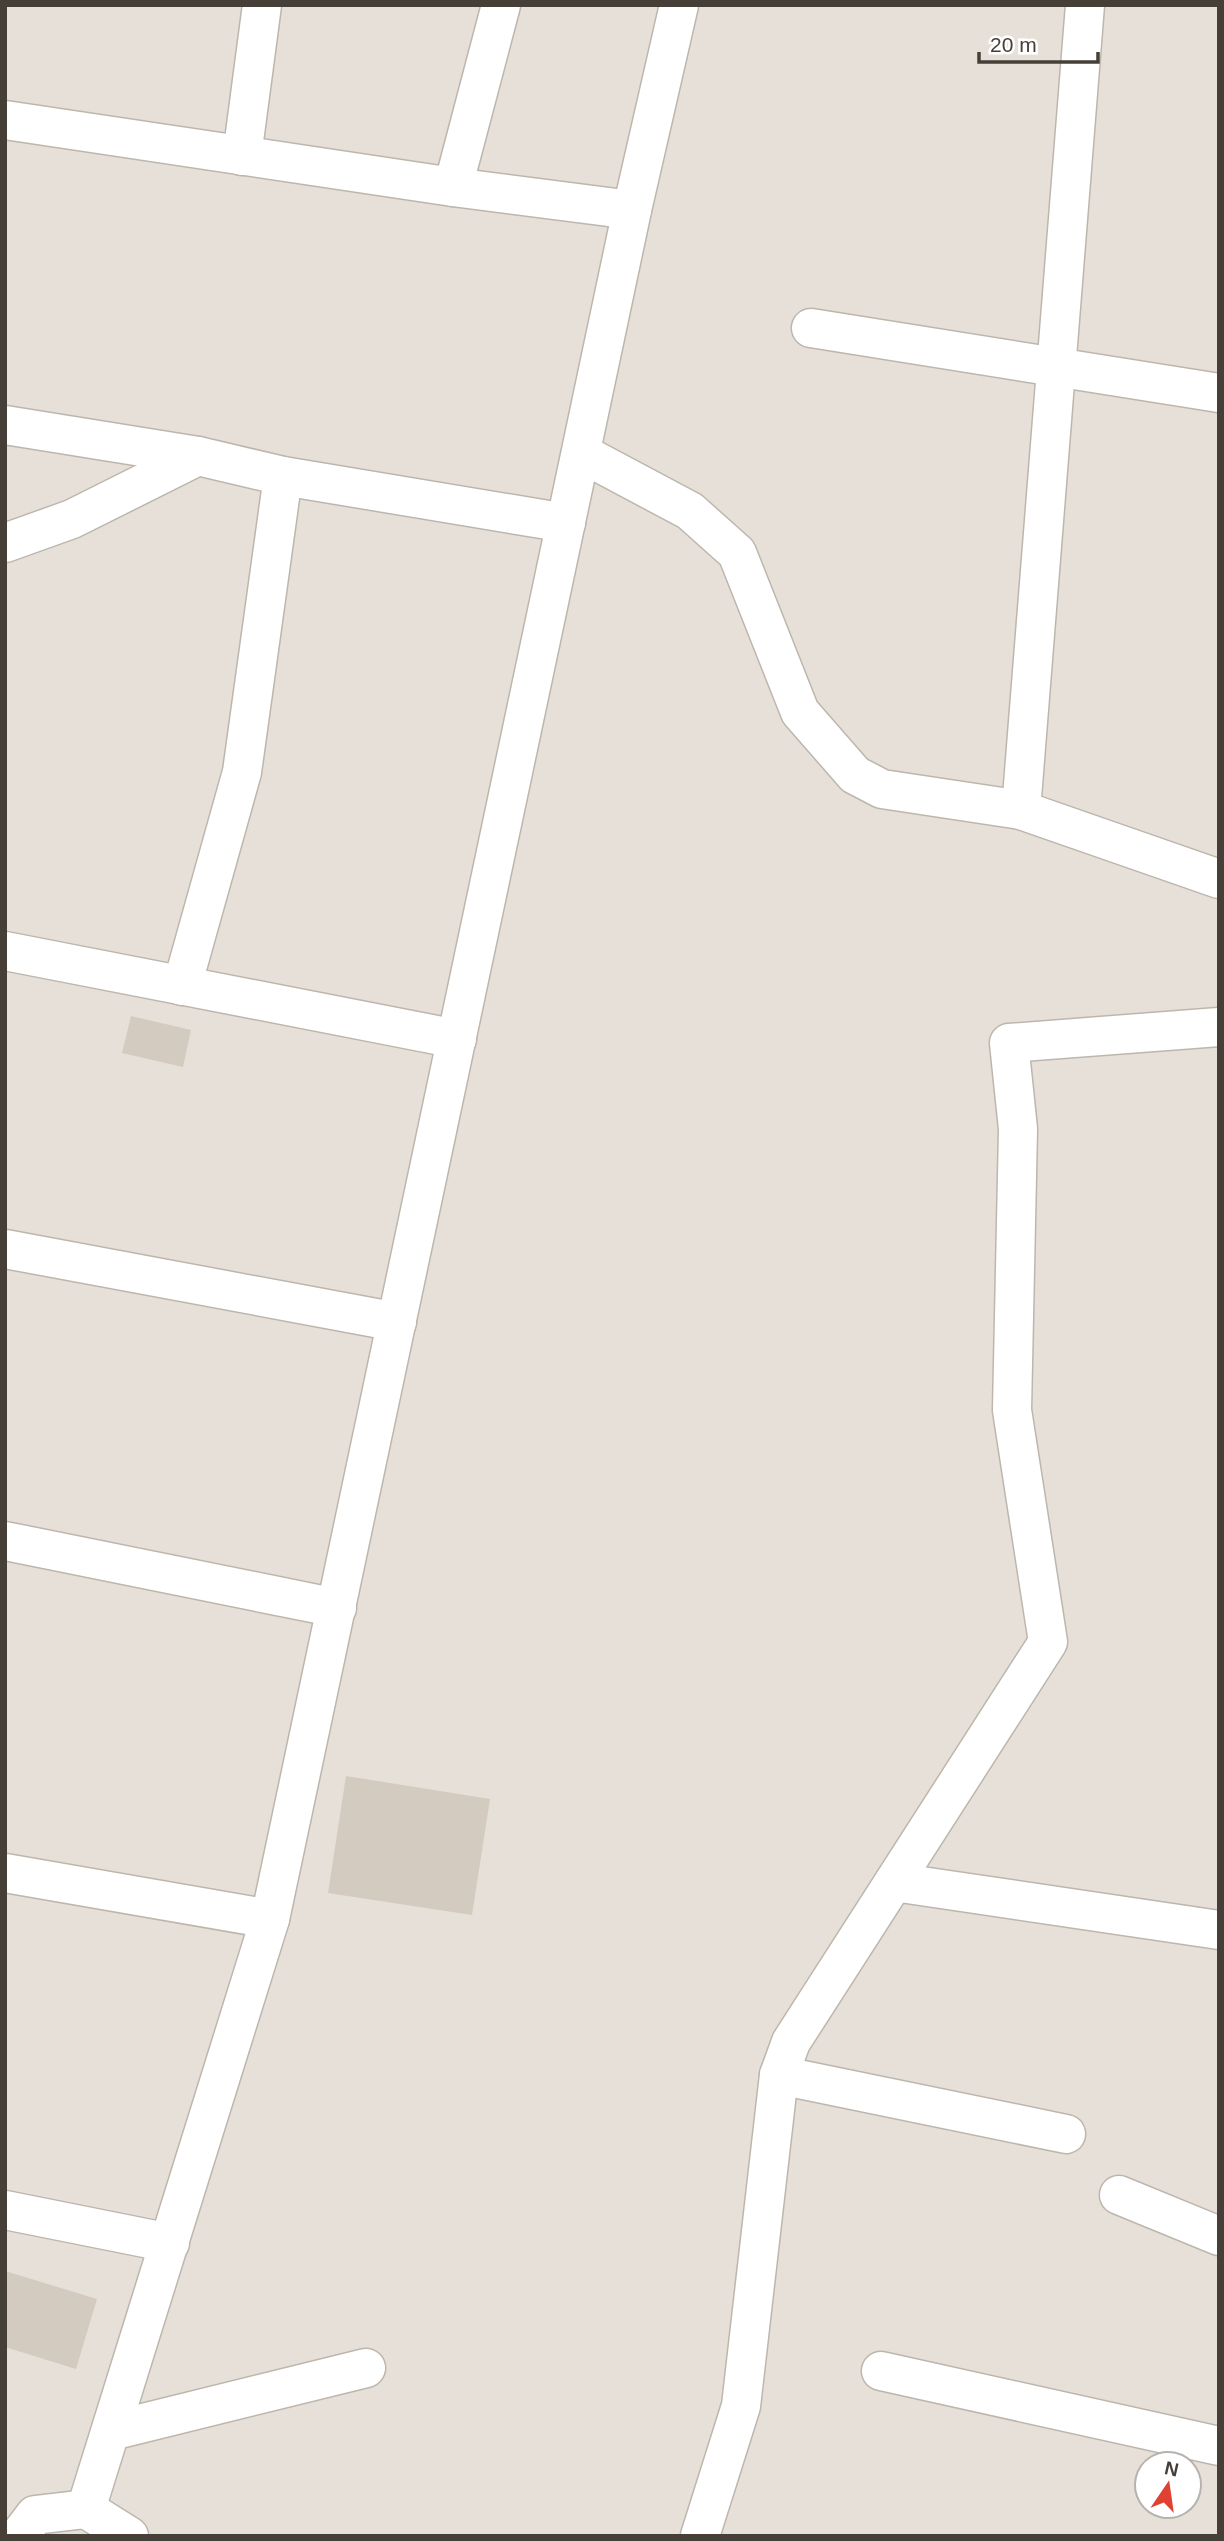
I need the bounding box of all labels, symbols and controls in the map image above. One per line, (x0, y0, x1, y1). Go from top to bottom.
scale bar (979, 21, 1098, 65)
text: 20 m (990, 33, 1037, 56)
north arrow (1133, 2450, 1203, 2520)
text: N (1163, 2457, 1181, 2481)

